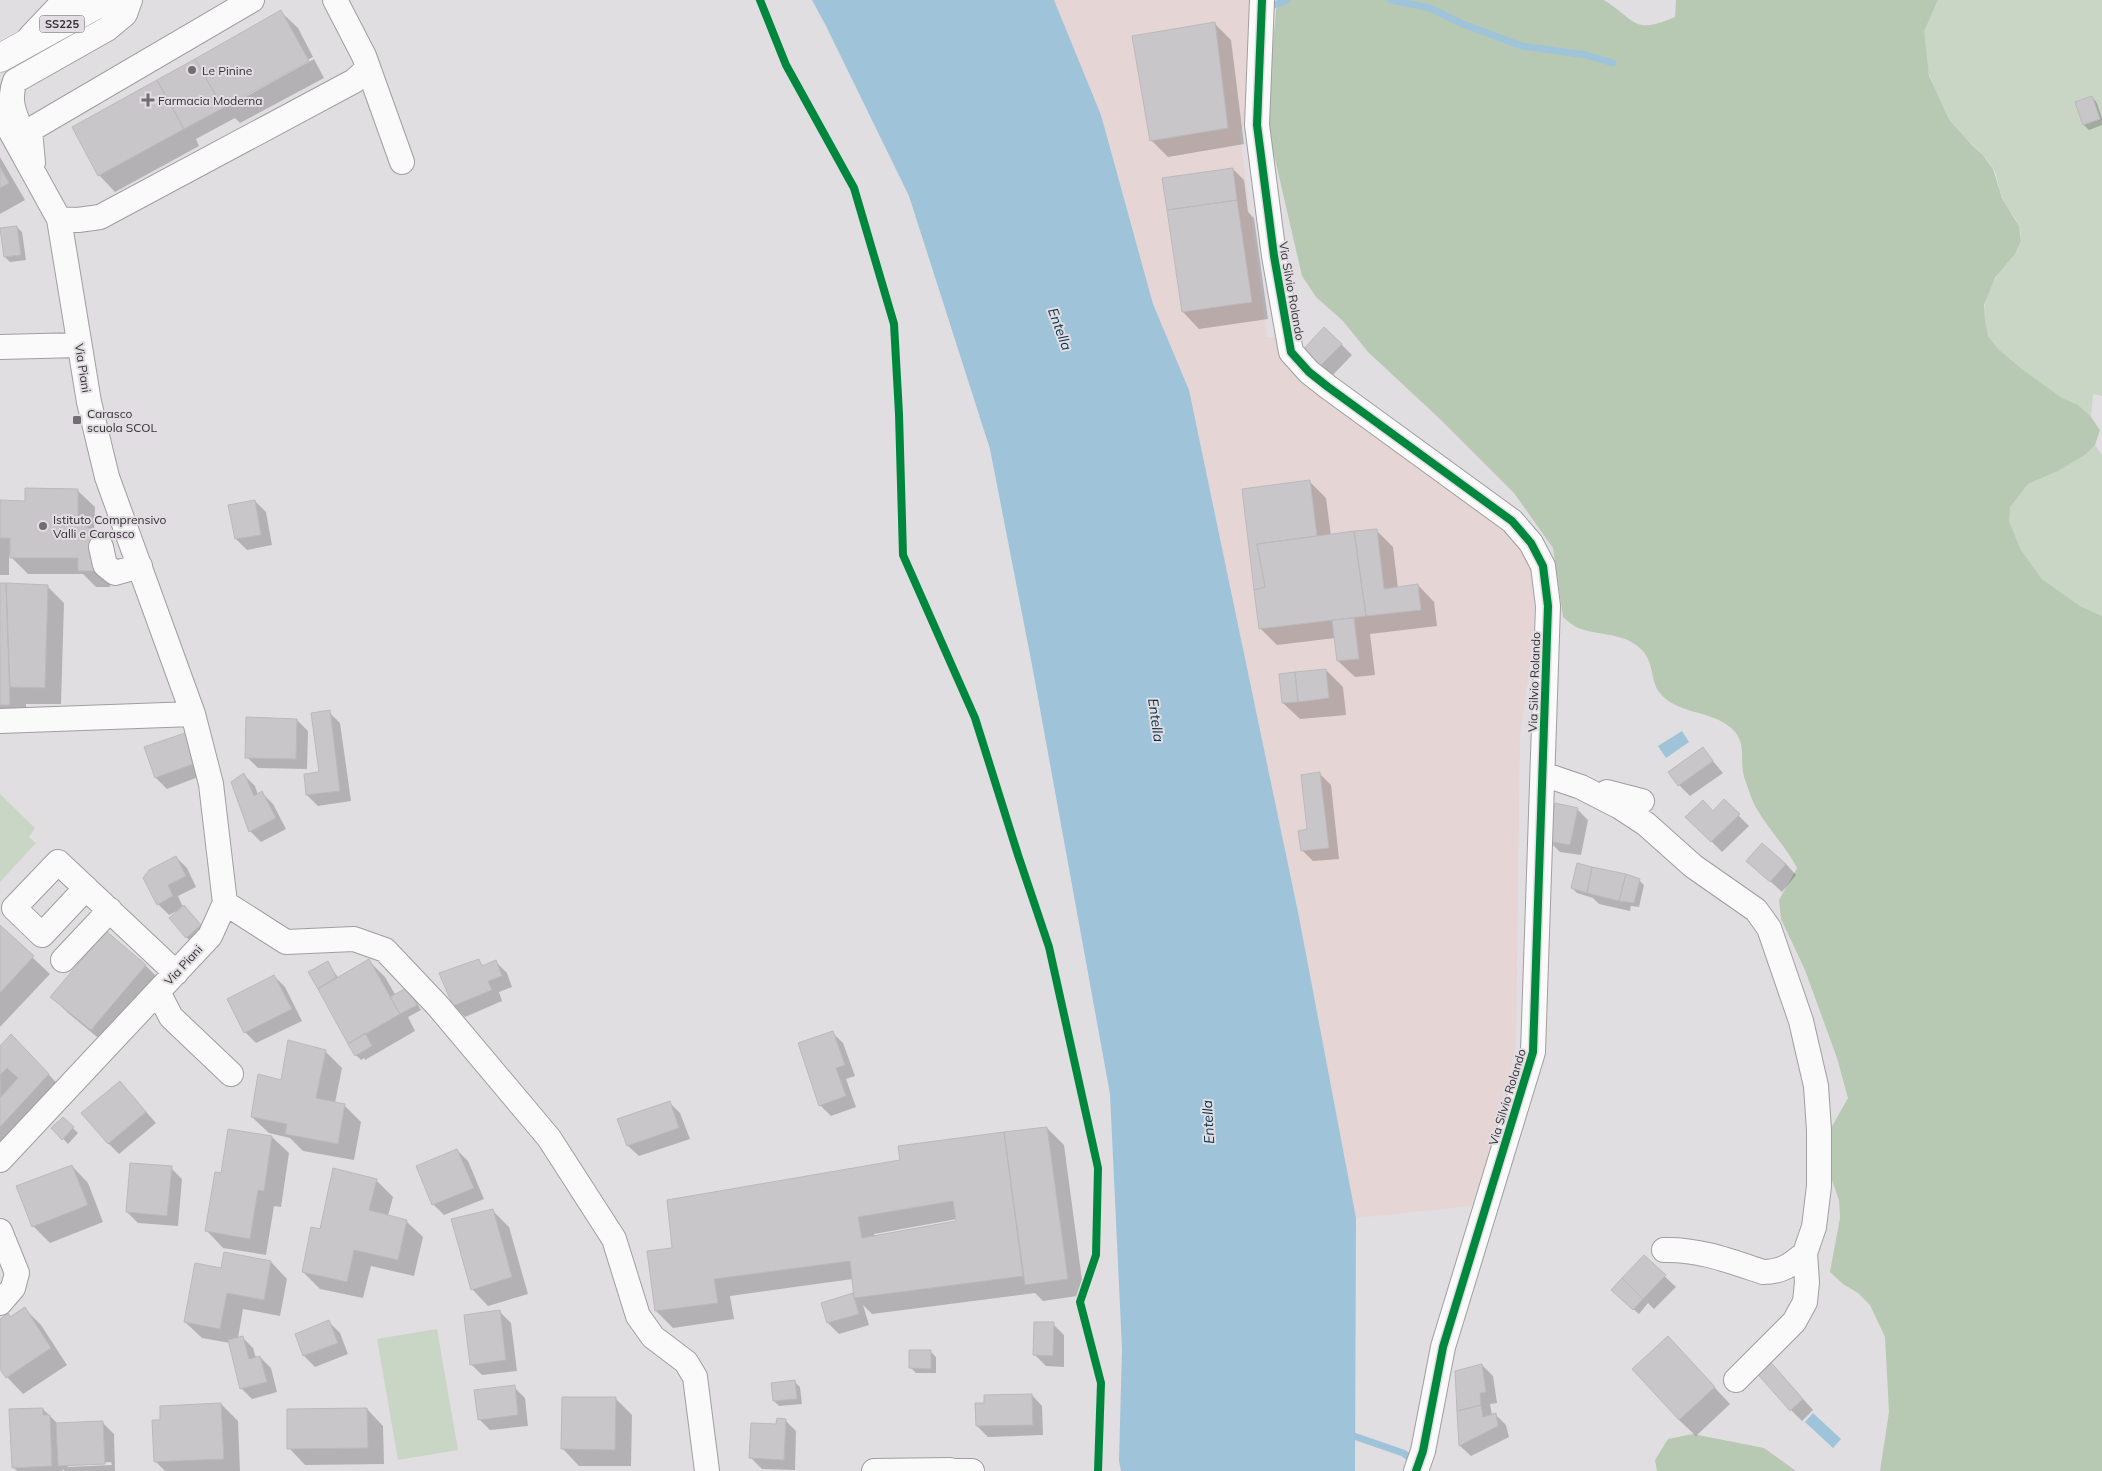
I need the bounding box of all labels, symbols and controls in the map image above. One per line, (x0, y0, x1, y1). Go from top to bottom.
road number: SS225 (40, 15, 84, 32)
place label: Le Pinine (202, 63, 252, 78)
marker: Le Pinine (186, 64, 198, 76)
place label: Farmacia Moderna (158, 93, 262, 108)
marker: Farmacia Moderna (142, 94, 154, 106)
street label: Via Silvio Rolando (1276, 240, 1308, 342)
water label: Entella (1044, 305, 1076, 353)
street label: Via Piani (72, 342, 94, 394)
place label: Carasco scuola SCOL (87, 406, 158, 435)
marker: Carasco scuola SCOL (71, 414, 83, 426)
place label: Istituto Comprensivo Valli e Carasco (53, 512, 167, 541)
marker: Istituto Comprensivo Valli e Carasco (37, 520, 49, 532)
street label: Via Silvio Rolando (1525, 632, 1543, 732)
water label: Entella (1144, 697, 1168, 743)
street label: Via Piani (161, 942, 205, 988)
street label: Via Silvio Rolando (1485, 1047, 1529, 1147)
water label: Entella (1198, 1100, 1218, 1144)

